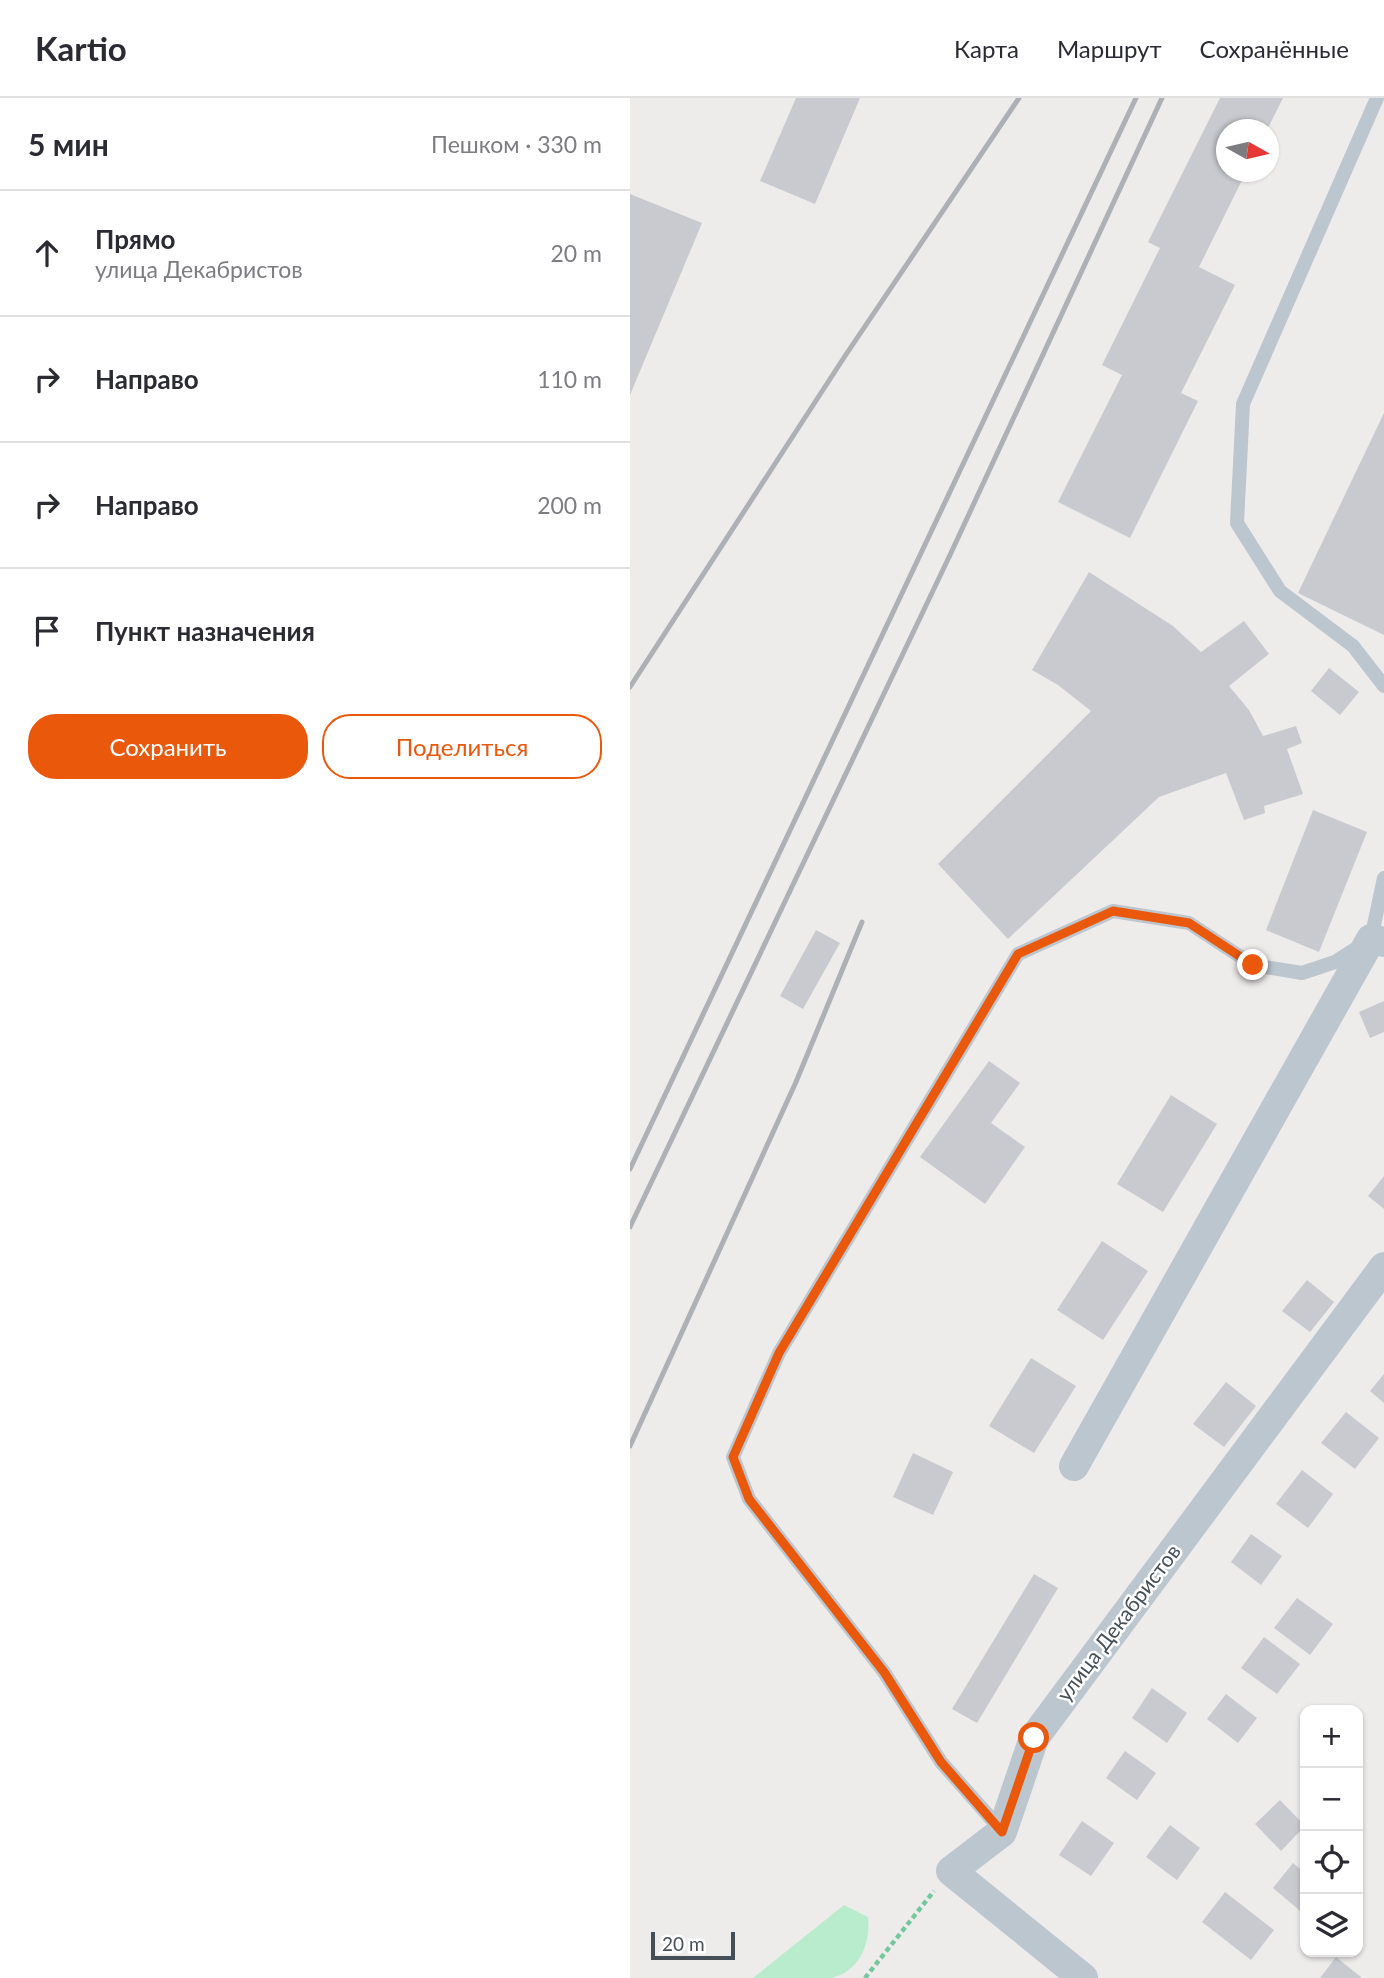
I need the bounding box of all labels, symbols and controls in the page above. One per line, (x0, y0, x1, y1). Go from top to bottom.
text: Kartio (35, 28, 127, 68)
text: Карта (954, 34, 1019, 63)
text: Маршрут (1057, 34, 1162, 63)
text: Сохранённые (1200, 34, 1349, 63)
north arrow (1216, 119, 1279, 182)
text: 5 мин (28, 126, 109, 162)
text: Пешком · 330 m (431, 130, 602, 158)
text: Прямо (95, 223, 176, 255)
icon: ahead (28, 234, 66, 272)
text: 20 m (551, 239, 602, 267)
text: улица Декабристов (95, 255, 303, 283)
icon: right (28, 360, 66, 398)
text: Направо (95, 363, 199, 395)
text: 110 m (537, 365, 602, 393)
icon: right (28, 486, 66, 524)
text: Направо (95, 489, 199, 521)
text: 200 m (537, 491, 602, 519)
icon: arrive (28, 612, 66, 650)
text: Пункт назначения (95, 615, 315, 647)
button: Сохранить (28, 714, 308, 779)
button: Поделиться (322, 714, 602, 779)
route end (1237, 949, 1268, 980)
street label: улица Декабристов (1051, 1539, 1185, 1705)
map controls (1300, 1705, 1363, 1957)
button: + (1300, 1705, 1363, 1768)
route start (1018, 1722, 1049, 1753)
button: − (1300, 1768, 1363, 1831)
button: locate (1300, 1831, 1363, 1894)
button: layers (1300, 1894, 1363, 1957)
scale bar (651, 1929, 735, 1961)
text: 20 m (662, 1932, 705, 1955)

